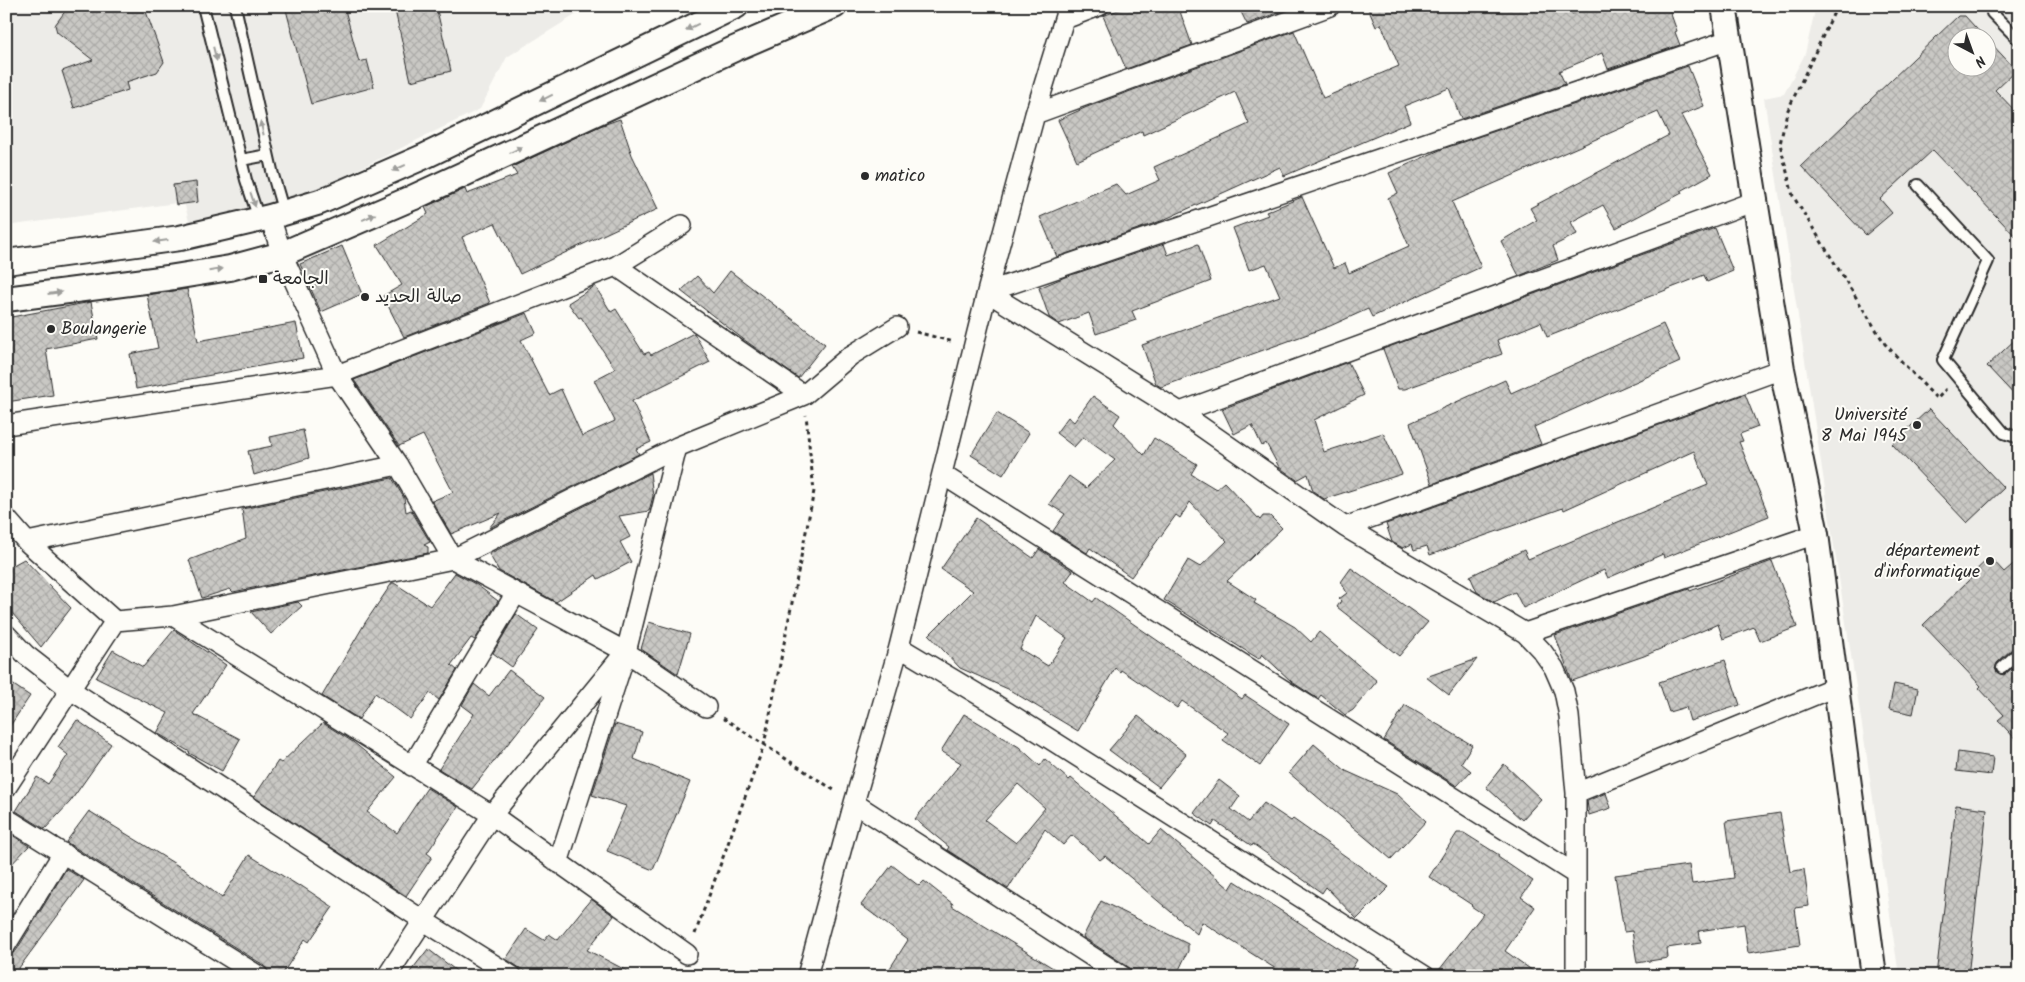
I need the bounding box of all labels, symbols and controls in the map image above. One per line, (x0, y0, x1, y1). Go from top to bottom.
one-way arrow (685, 24, 699, 32)
north arrow (1948, 28, 1998, 78)
one-way arrow (211, 46, 219, 61)
text: N (1969, 50, 1990, 72)
one-way arrow (539, 94, 553, 102)
one-way arrow (258, 120, 266, 135)
one-way arrow (509, 145, 523, 153)
place label: matico (875, 162, 925, 191)
one-way arrow (392, 164, 406, 172)
marker: matico (859, 170, 871, 182)
one-way arrow (250, 192, 257, 207)
one-way arrow (362, 213, 376, 221)
one-way arrow (153, 237, 169, 245)
place label: الجامعة (273, 265, 329, 294)
one-way arrow (208, 266, 224, 274)
marker: الجامعة (257, 273, 269, 285)
place label: صالة الحديد (375, 283, 462, 312)
one-way arrow (47, 289, 63, 297)
marker: صالة الحديد (359, 291, 371, 303)
place label: Boulangerie (61, 315, 147, 344)
marker: Boulangerie (45, 323, 57, 335)
place label: Université 8 Mai 1945 (1821, 401, 1908, 451)
marker: Université 8 Mai 1945 (1911, 419, 1923, 431)
place label: département d'informatique (1874, 537, 1981, 587)
marker: département d'informatique (1984, 555, 1996, 567)

